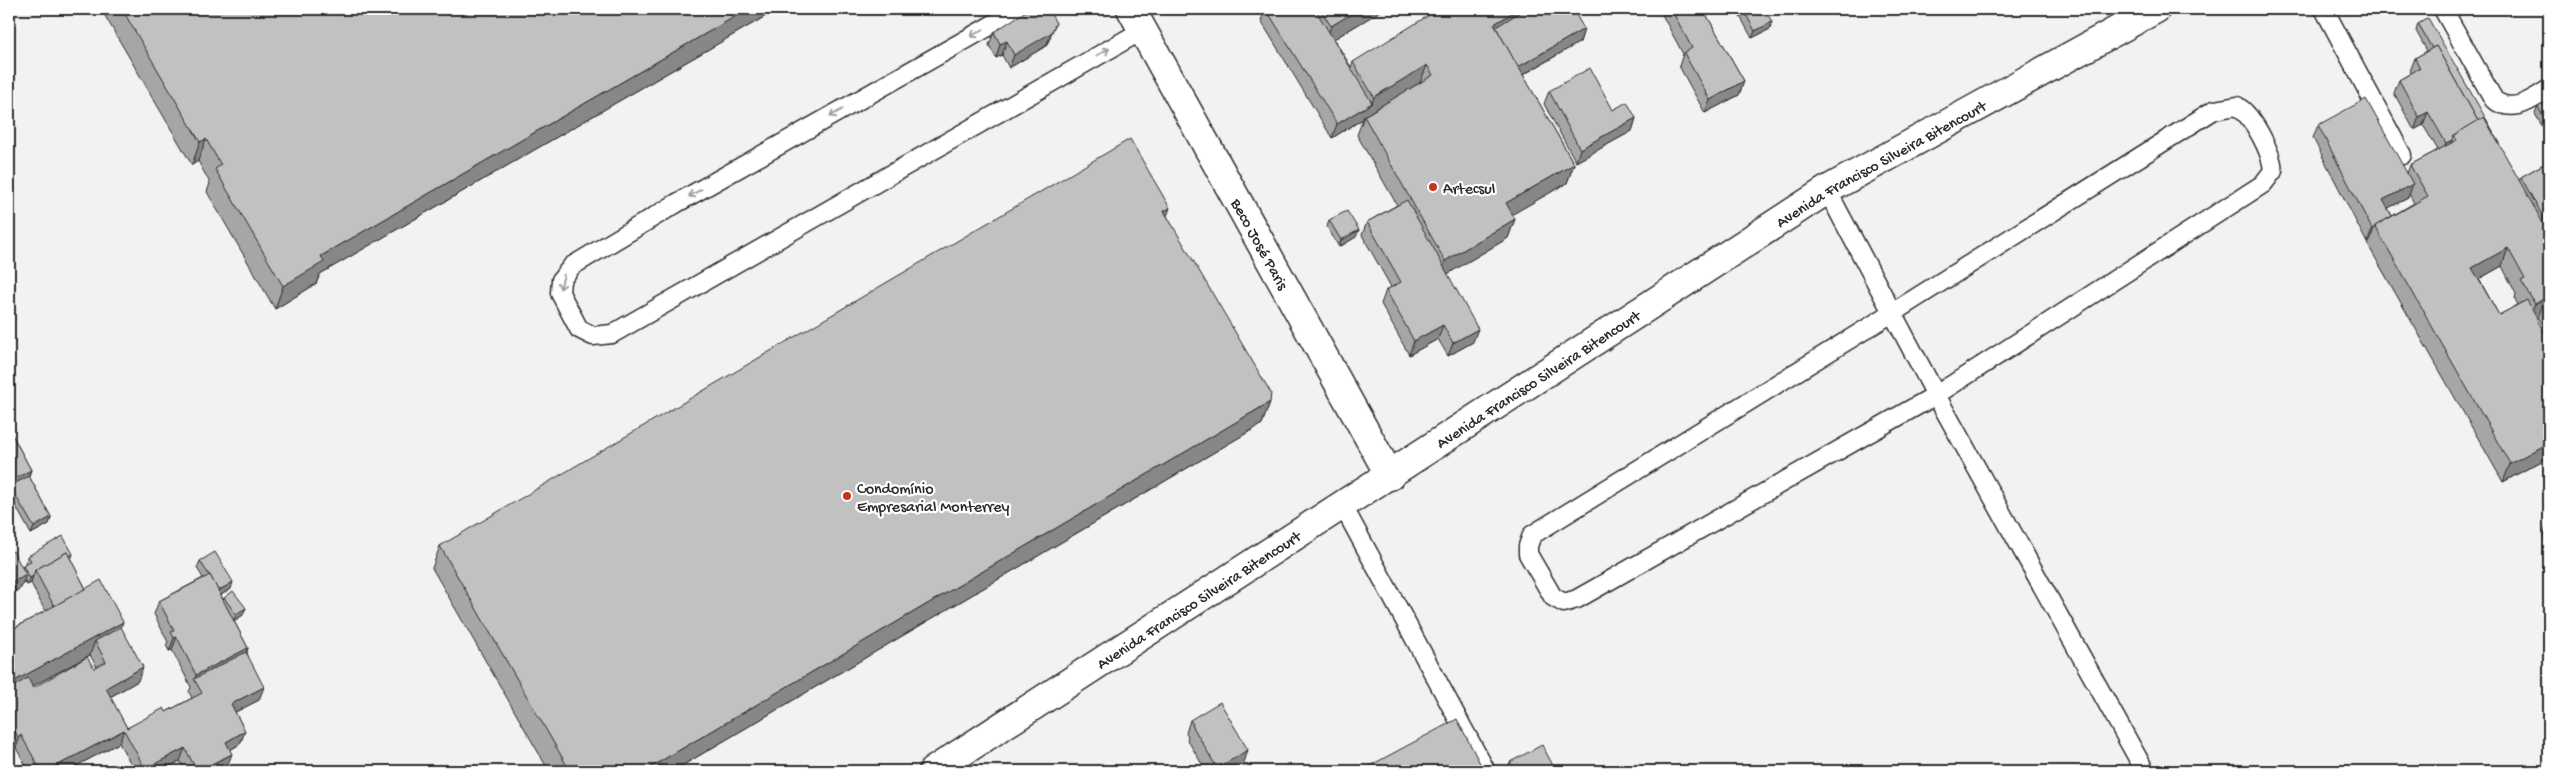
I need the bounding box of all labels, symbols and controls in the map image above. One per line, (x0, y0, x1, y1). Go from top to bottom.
one-way arrow (970, 28, 985, 38)
one-way arrow (1095, 47, 1110, 56)
street label: Avenida Francisco Silveira Bitencourt (1773, 97, 1992, 234)
one-way arrow (829, 109, 844, 118)
marker: Artecsul (1427, 181, 1439, 193)
place label: Artecsul (1443, 181, 1495, 200)
one-way arrow (688, 189, 702, 199)
street label: Beco José Paris (1225, 195, 1291, 295)
one-way arrow (557, 274, 566, 290)
street label: Avenida Francisco Silveira Bitencourt (1434, 307, 1646, 454)
place label: Condomínio Empresarial Monterrey (857, 481, 1010, 518)
marker: Condomínio Empresarial Monterrey (841, 490, 853, 502)
street label: Avenida Francisco Silveira Bitencourt (1094, 528, 1307, 675)

